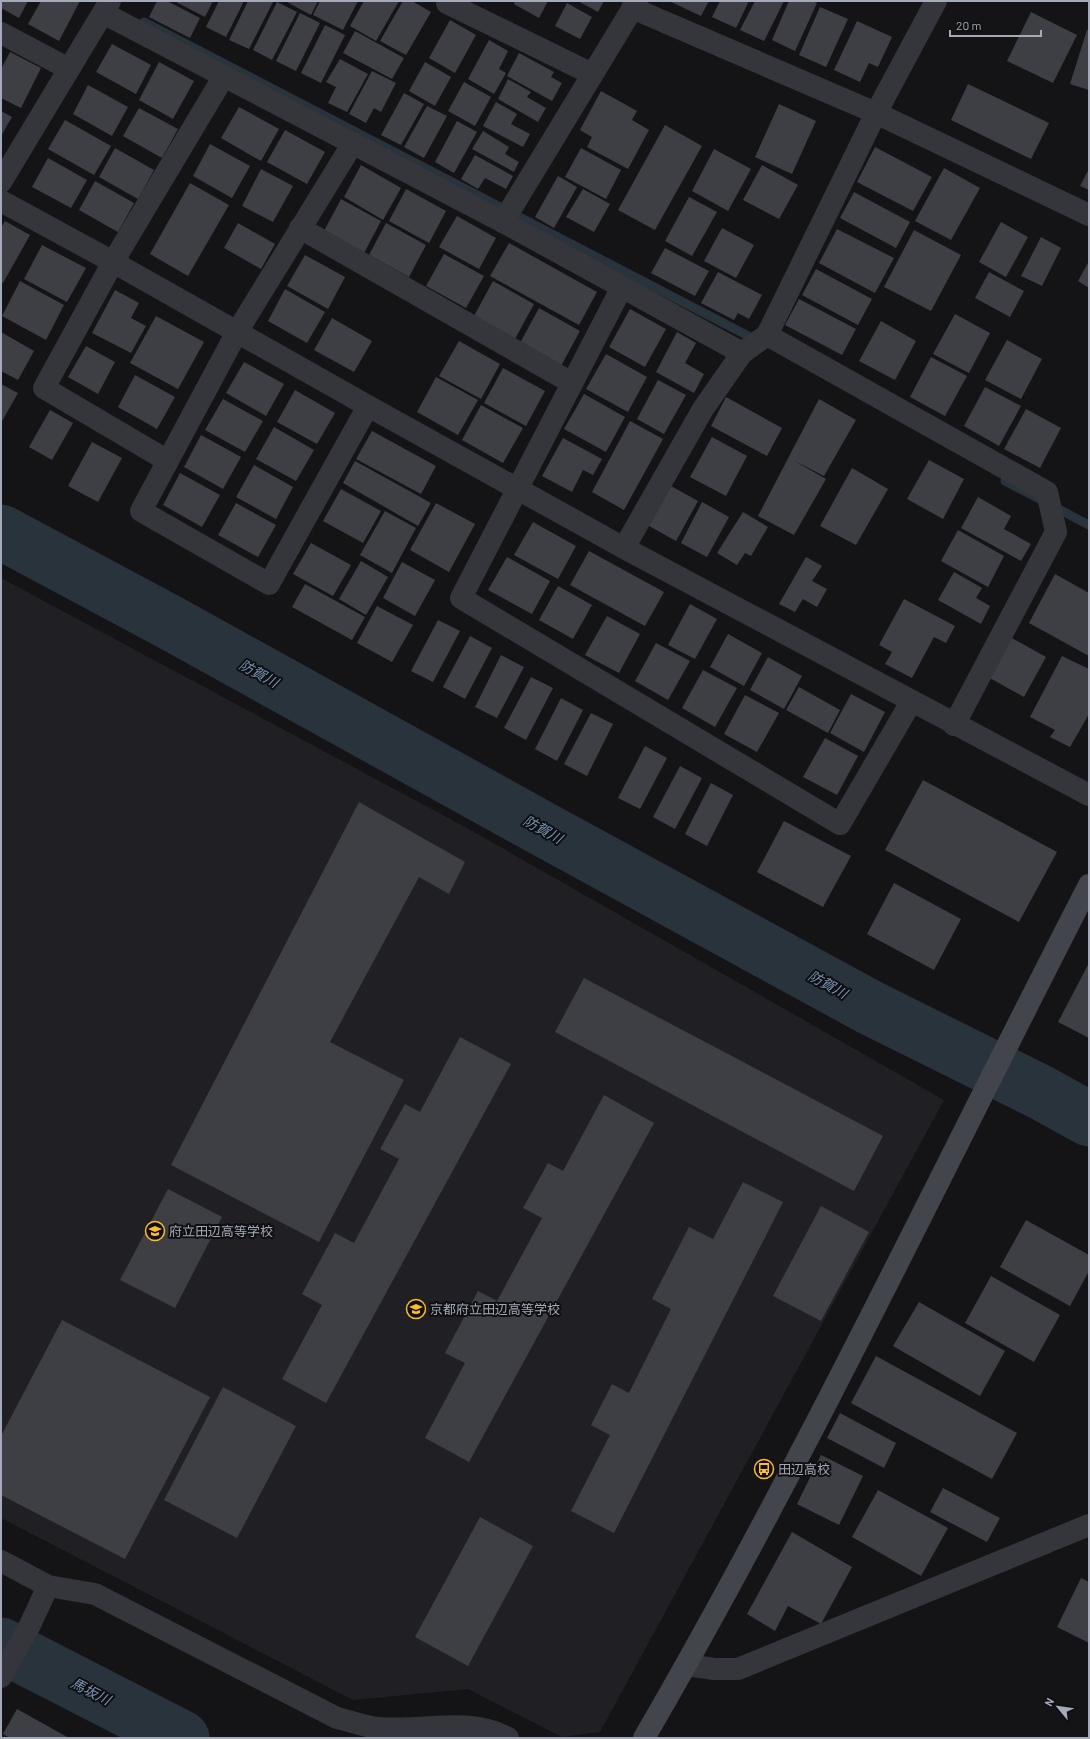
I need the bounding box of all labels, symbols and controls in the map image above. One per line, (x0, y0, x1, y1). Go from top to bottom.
scale bar (950, 12, 1041, 38)
text: 20 m (956, 18, 982, 32)
water label: 防賀川 (237, 655, 283, 692)
water label: 防賀川 (521, 811, 567, 848)
water label: 防賀川 (806, 966, 852, 1003)
school or university icon: 府立田辺高等学校 (144, 1220, 166, 1242)
place label: 府立田辺高等学校 (169, 1223, 273, 1239)
school or university icon: 京都府立田辺高等学校 (405, 1298, 427, 1320)
place label: 京都府立田辺高等学校 (430, 1301, 560, 1317)
bus stop icon: 田辺高校 (753, 1458, 775, 1480)
place label: 田辺高校 (778, 1461, 830, 1477)
water label: 馬坂川 (68, 1674, 115, 1709)
north arrow (1038, 1687, 1078, 1727)
text: N (1041, 1696, 1056, 1708)

